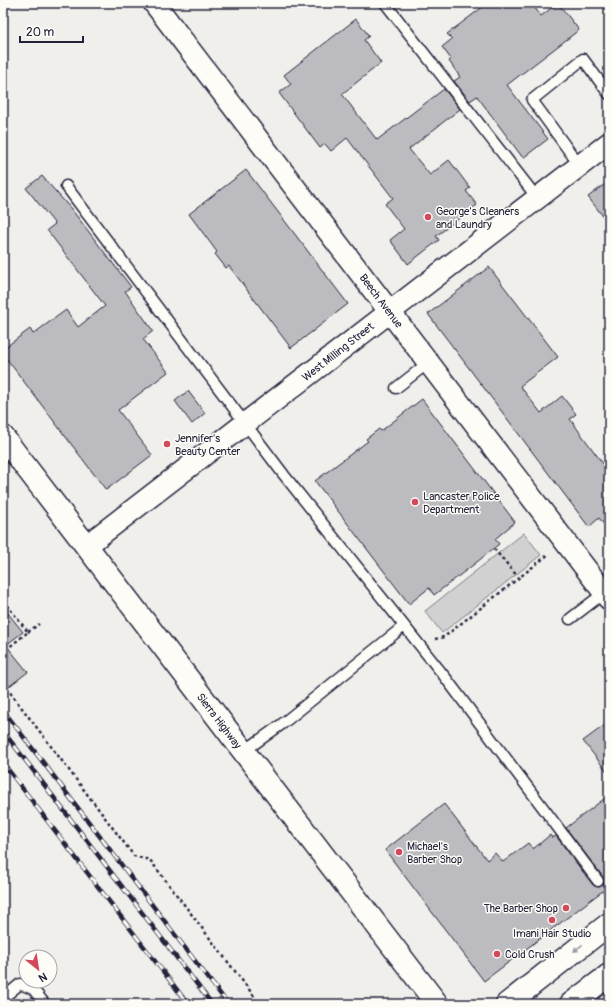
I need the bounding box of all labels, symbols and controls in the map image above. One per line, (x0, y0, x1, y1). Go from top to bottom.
scale bar (20, 18, 83, 44)
text: 20 m (26, 25, 55, 40)
place label: George's Cleaners and Laundry (436, 205, 519, 231)
marker: George's Cleaners and Laundry (423, 212, 433, 222)
street label: Beech Avenue (357, 272, 406, 331)
street label: West Milling Street (300, 320, 377, 384)
place label: Jennifer's Beauty Center (175, 432, 241, 458)
marker: Jennifer's Beauty Center (162, 439, 172, 449)
place label: Lancaster Police Department (423, 490, 500, 516)
marker: Lancaster Police Department (410, 497, 420, 507)
street label: Sierra Highway (194, 691, 244, 752)
place label: Michael's Barber Shop (407, 840, 462, 866)
marker: Michael's Barber Shop (394, 847, 404, 857)
place label: The Barber Shop (484, 902, 558, 915)
marker: The Barber Shop (561, 903, 571, 913)
marker: Imani Hair Studio (547, 915, 557, 925)
place label: Imani Hair Studio (513, 927, 591, 940)
one-way arrow (573, 944, 584, 953)
place label: Cold Crush (505, 948, 554, 961)
north arrow (18, 949, 58, 989)
marker: Cold Crush (492, 949, 502, 959)
text: N (36, 970, 49, 985)

